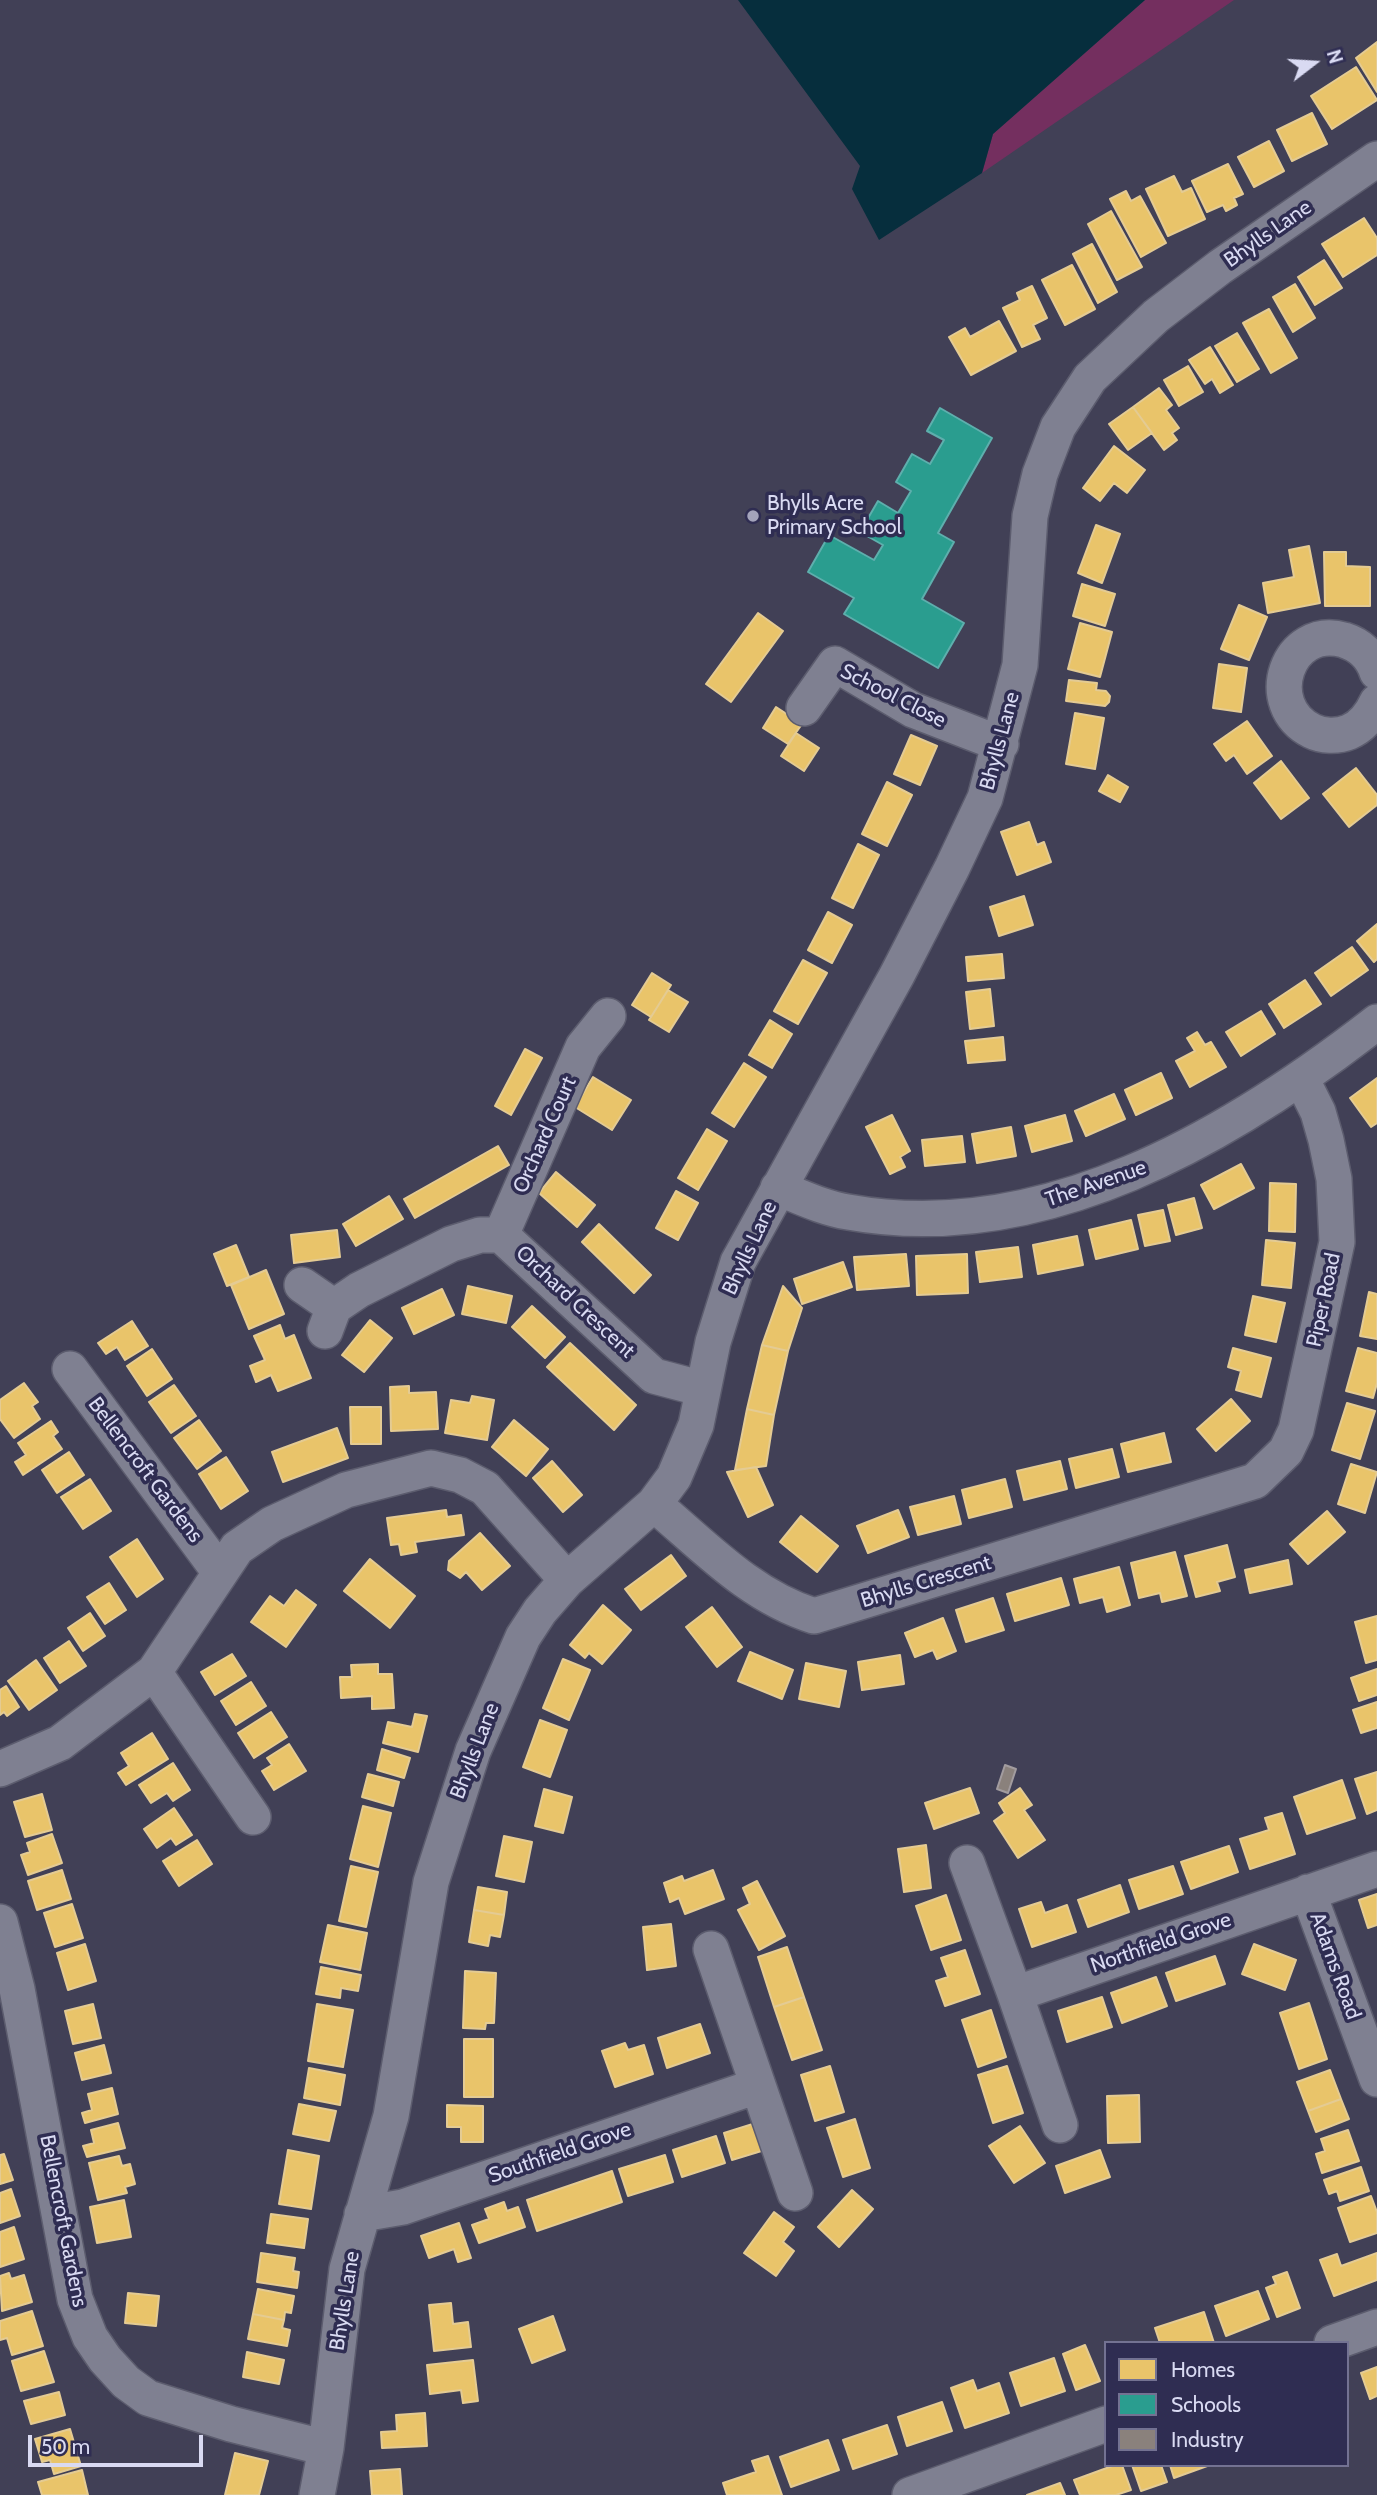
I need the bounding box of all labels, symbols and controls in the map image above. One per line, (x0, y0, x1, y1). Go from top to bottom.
north arrow (1279, 28, 1349, 98)
text: N (1322, 47, 1348, 67)
street label: Bhylls Lane (1220, 195, 1316, 273)
place label: Bhylls Acre Primary School (767, 491, 902, 541)
marker: Bhylls Acre Primary School (745, 508, 761, 524)
street label: School Close (836, 659, 950, 733)
street label: Bhylls Lane (975, 689, 1025, 793)
street label: Orchard Court (508, 1073, 582, 1197)
street label: The Avenue (1042, 1155, 1150, 1213)
street label: Bhylls Lane (717, 1197, 783, 1299)
street label: Orchard Crescent (510, 1240, 640, 1364)
street label: Piper Road (1302, 1251, 1346, 1349)
street label: Bellencroft Gardens (82, 1393, 208, 1547)
street label: Bhylls Crescent (858, 1550, 994, 1614)
street label: Bhylls Lane (445, 1700, 505, 1802)
street label: Northfield Grove (1087, 1907, 1235, 1979)
street label: Adams Road (1304, 1909, 1366, 2023)
street label: Southfield Grove (485, 2117, 635, 2189)
street label: Bellencroft Gardens (34, 2133, 92, 2309)
street label: Bhylls Lane (325, 2249, 365, 2353)
legend (1104, 2341, 1349, 2467)
text: Homes (1171, 2357, 1235, 2382)
text: Schools (1171, 2392, 1241, 2417)
scale bar (32, 2422, 206, 2466)
text: Industry (1171, 2427, 1244, 2452)
text: 50 m (41, 2434, 90, 2459)

